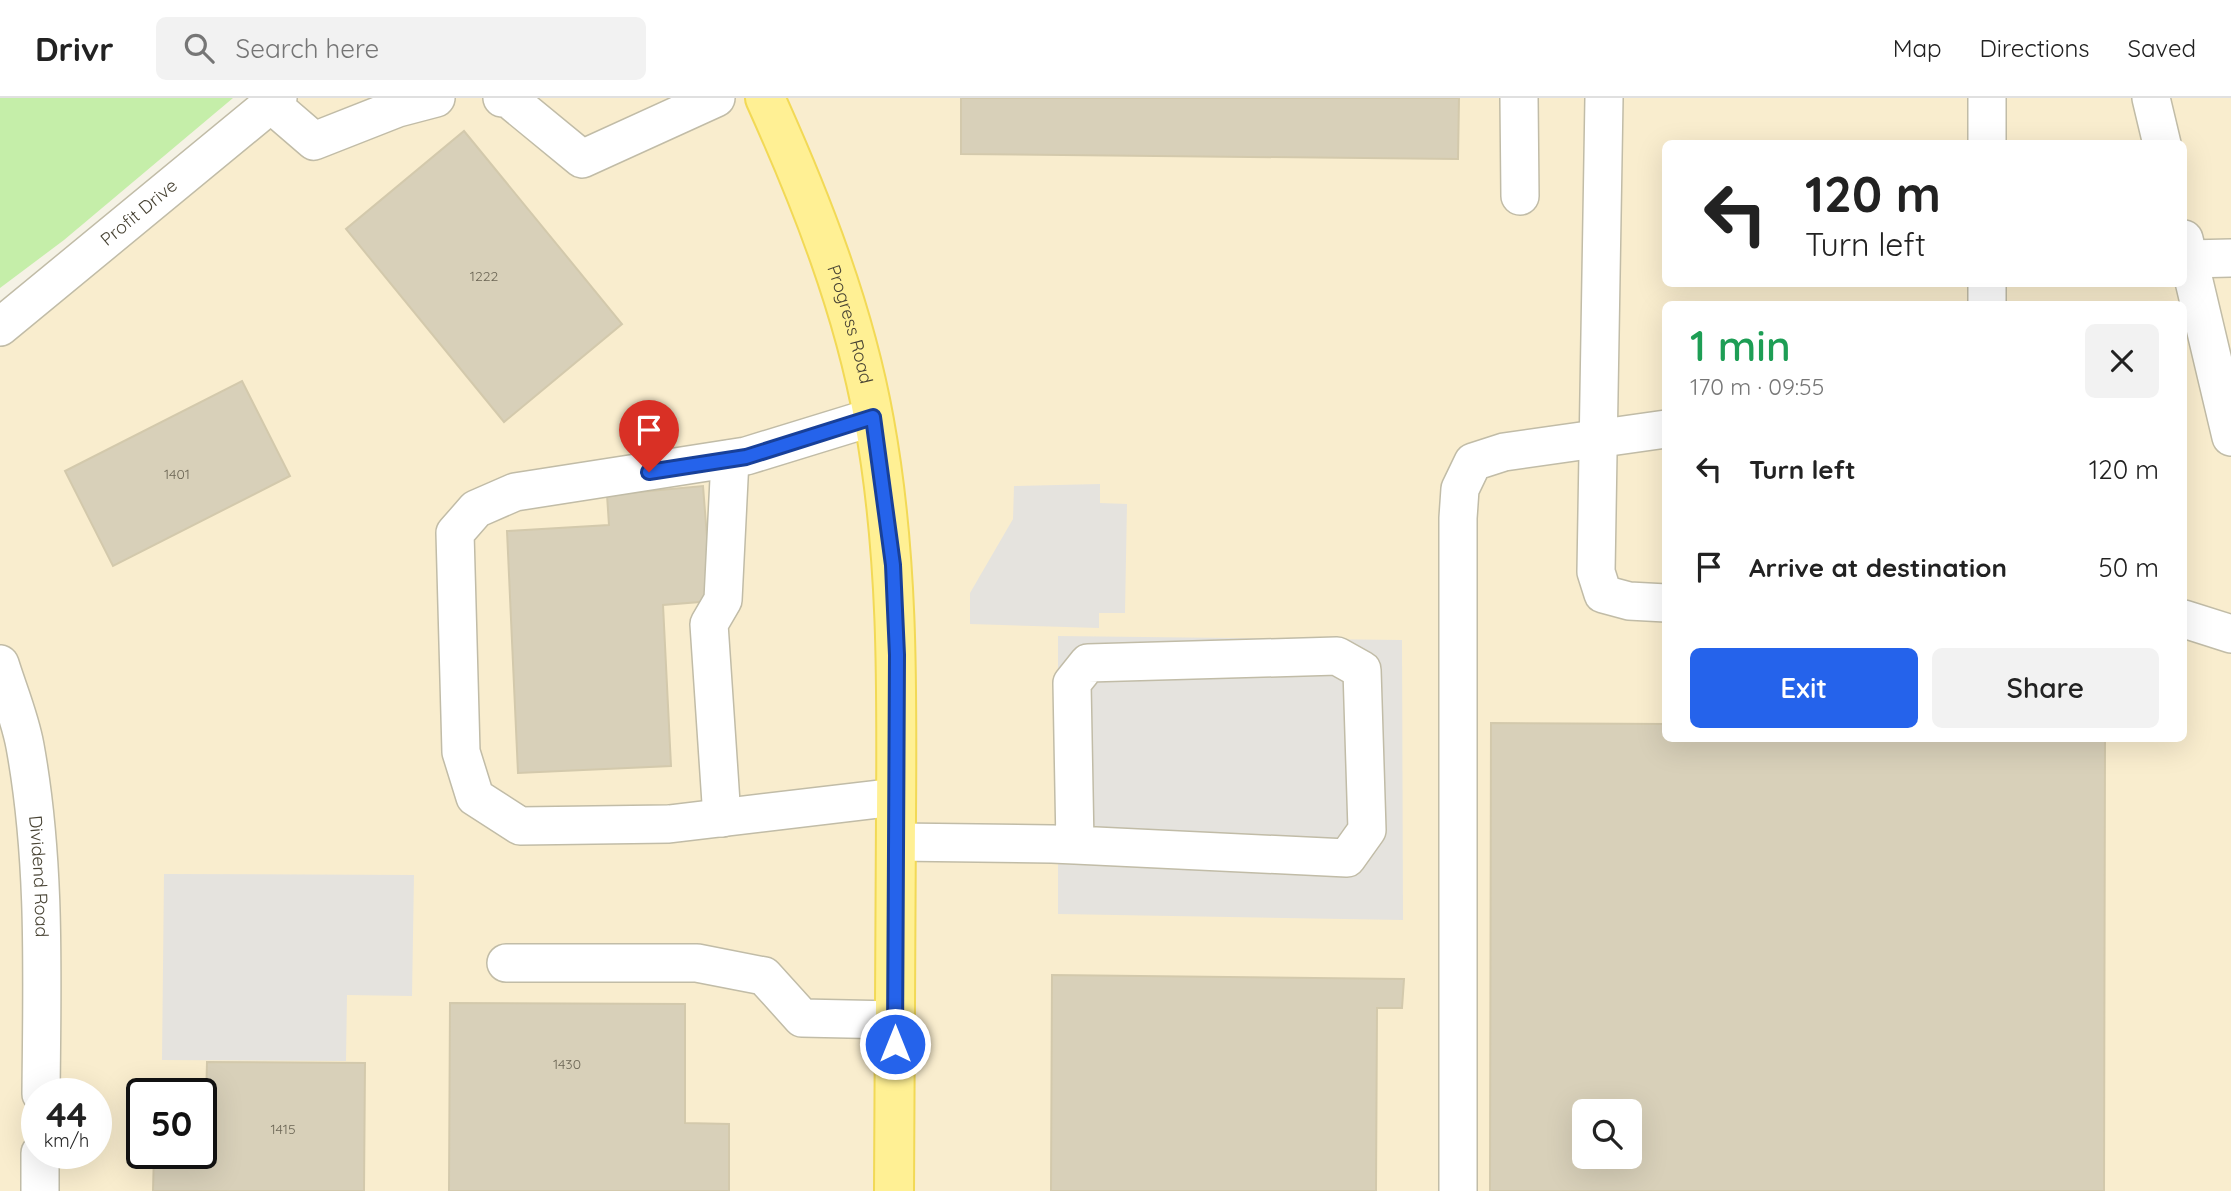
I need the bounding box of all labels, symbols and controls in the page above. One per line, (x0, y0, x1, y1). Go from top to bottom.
search box (156, 17, 646, 80)
text: Drivr (35, 28, 114, 69)
icon: search (180, 29, 218, 67)
text: Search here (236, 32, 379, 65)
text: Map (1893, 33, 1942, 63)
text: Directions (1980, 33, 2090, 63)
text: Saved (2128, 33, 2196, 63)
text: 120 m (1805, 163, 1941, 224)
icon: left (1690, 168, 1781, 259)
street label: Profit Drive (95, 174, 182, 251)
text: Turn left (1805, 224, 1926, 264)
street label: Progress Road (822, 262, 878, 386)
house number: 1222 (470, 267, 498, 285)
text: 1 min (1690, 319, 1791, 372)
button: close (2085, 324, 2159, 398)
text: 170 m · 09:55 (1690, 372, 1824, 401)
pin (619, 400, 679, 472)
icon: arrive (630, 411, 668, 449)
icon: left (1690, 450, 1728, 488)
text: Turn left (1749, 453, 1856, 486)
text: 120 m (2089, 453, 2159, 486)
house number: 1401 (164, 465, 190, 483)
icon: arrive (1690, 548, 1728, 586)
text: Arrive at destination (1749, 551, 2007, 584)
text: 50 m (2099, 551, 2159, 584)
button: Exit (1690, 648, 1918, 728)
button: Share (1932, 648, 2159, 728)
street label: Dividend Road (24, 814, 54, 938)
position arrow (858, 1007, 932, 1081)
house number: 1430 (553, 1055, 581, 1073)
speed limit sign: 50 (126, 1078, 217, 1169)
text: 44 (46, 1092, 87, 1136)
map controls (1572, 1099, 1642, 1169)
button: search (1572, 1099, 1642, 1169)
house number: 1415 (270, 1120, 296, 1138)
text: km/h (44, 1129, 89, 1152)

